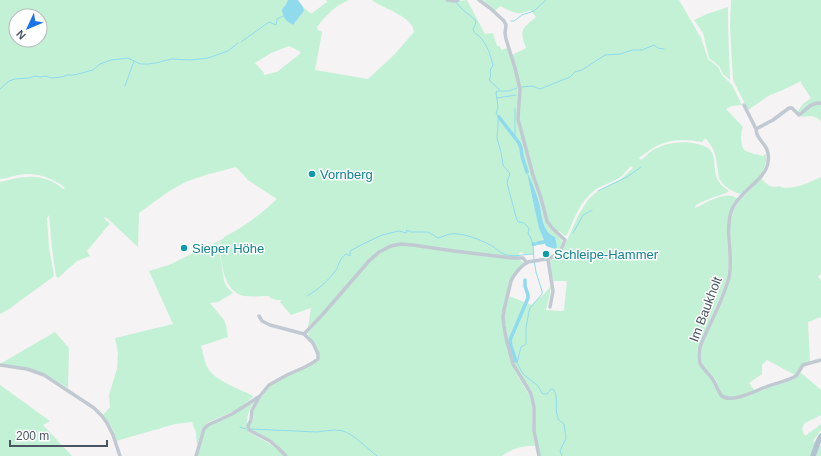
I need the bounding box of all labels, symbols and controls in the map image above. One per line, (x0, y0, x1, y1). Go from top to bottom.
north arrow (8, 8, 48, 48)
text: N (14, 28, 28, 42)
place label: Vornberg (320, 167, 373, 182)
marker: Vornberg (307, 169, 317, 179)
place label: Sieper Höhe (192, 241, 264, 256)
marker: Sieper Höhe (179, 243, 189, 253)
place label: Schleipe-Hammer (554, 247, 659, 262)
marker: Schleipe-Hammer (541, 249, 551, 259)
street label: Im Baukholt (686, 274, 725, 344)
scale bar (10, 422, 107, 448)
text: 200 m (16, 429, 49, 443)

